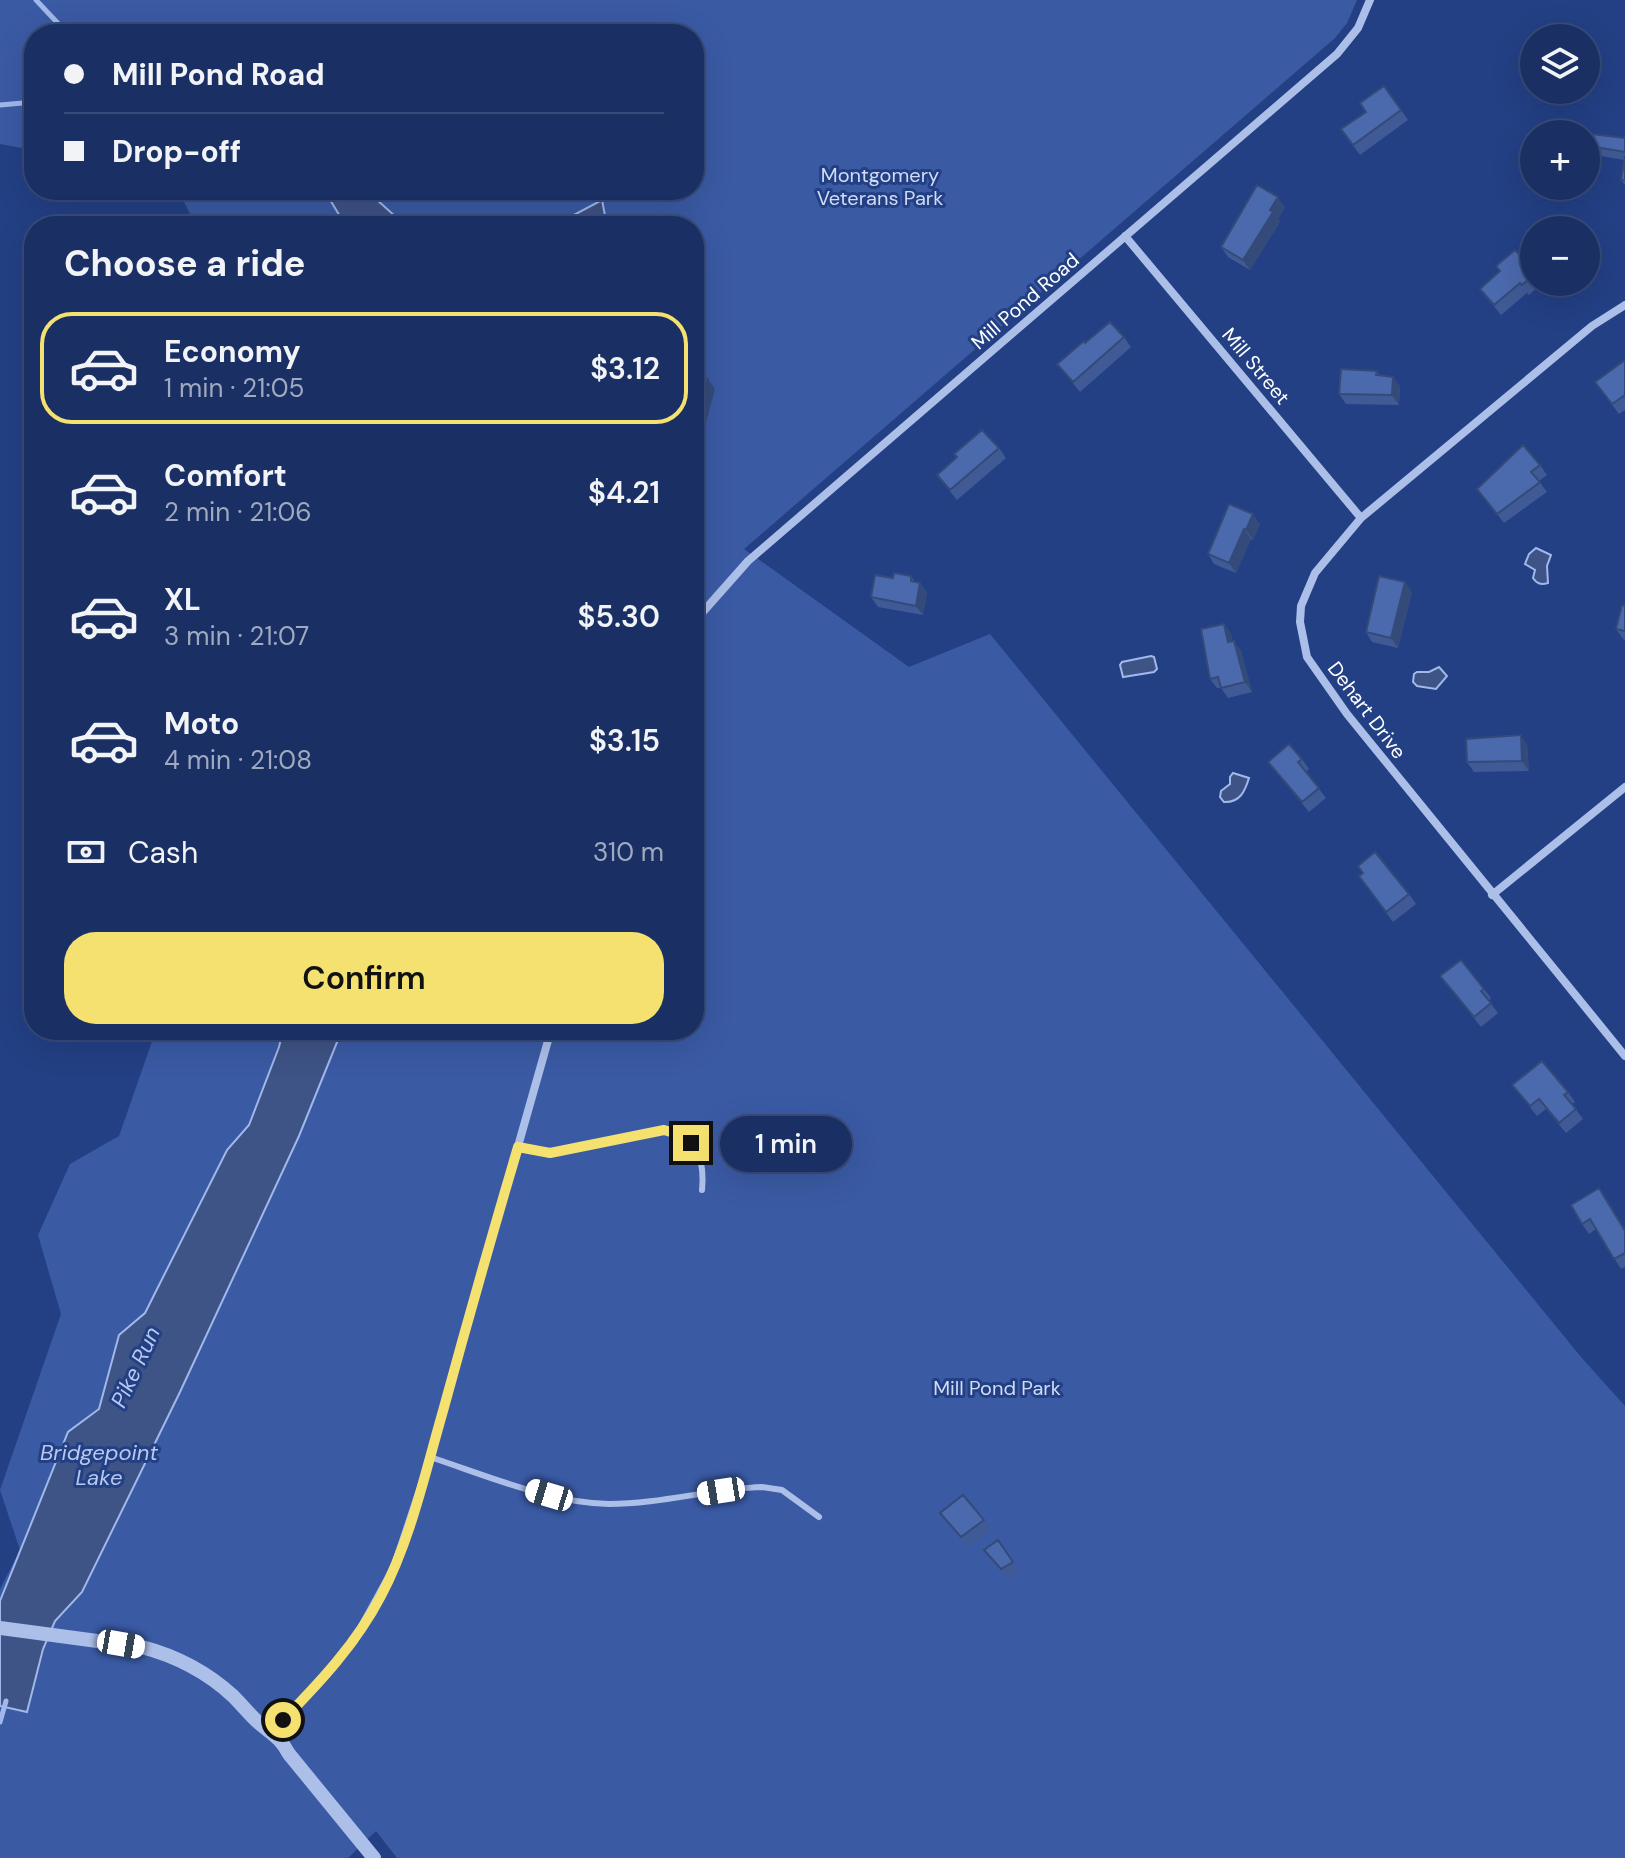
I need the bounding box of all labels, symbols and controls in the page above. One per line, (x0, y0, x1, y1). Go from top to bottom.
map controls (1520, 24, 1600, 296)
button: layers (1520, 24, 1600, 104)
text: Mill Pond Road (112, 55, 325, 94)
button: + (1520, 120, 1600, 200)
text: Drop-off (112, 132, 241, 171)
park label: Montgomery Veterans Park (817, 162, 943, 211)
button: − (1520, 216, 1600, 296)
text: Choose a ride (64, 240, 305, 287)
street label: Mill Pond Road (966, 247, 1084, 355)
street label: Mill Street (1216, 322, 1296, 410)
icon: car (68, 332, 140, 404)
text: Economy (164, 332, 301, 371)
text: $3.12 (590, 349, 660, 388)
text: 1 min · 21:05 (164, 371, 304, 405)
icon: car (68, 456, 140, 528)
text: Comfort (164, 456, 287, 495)
text: $4.21 (588, 473, 660, 512)
text: 2 min · 21:06 (164, 495, 312, 529)
icon: car (68, 580, 140, 652)
text: XL (164, 580, 201, 619)
text: $5.30 (578, 597, 660, 636)
text: 3 min · 21:07 (164, 619, 309, 653)
street label: Dehart Drive (1322, 656, 1412, 764)
icon: car (68, 704, 140, 776)
text: Moto (164, 704, 239, 743)
text: $3.15 (589, 721, 660, 760)
text: 4 min · 21:08 (164, 743, 312, 777)
icon: cash (64, 830, 108, 874)
text: Cash (128, 833, 198, 872)
text: 310 m (593, 835, 664, 869)
button: Confirm (64, 932, 664, 1024)
callout: 1 min (719, 1115, 851, 1171)
route end (673, 1125, 709, 1161)
text: 1 min (755, 1127, 817, 1161)
water label: Pike Run (104, 1322, 167, 1412)
park label: Mill Pond Park (933, 1375, 1061, 1401)
water label: Bridgepoint Lake (40, 1438, 158, 1492)
car (695, 1475, 747, 1507)
car (523, 1477, 575, 1513)
car (95, 1628, 147, 1660)
route start (265, 1702, 301, 1738)

